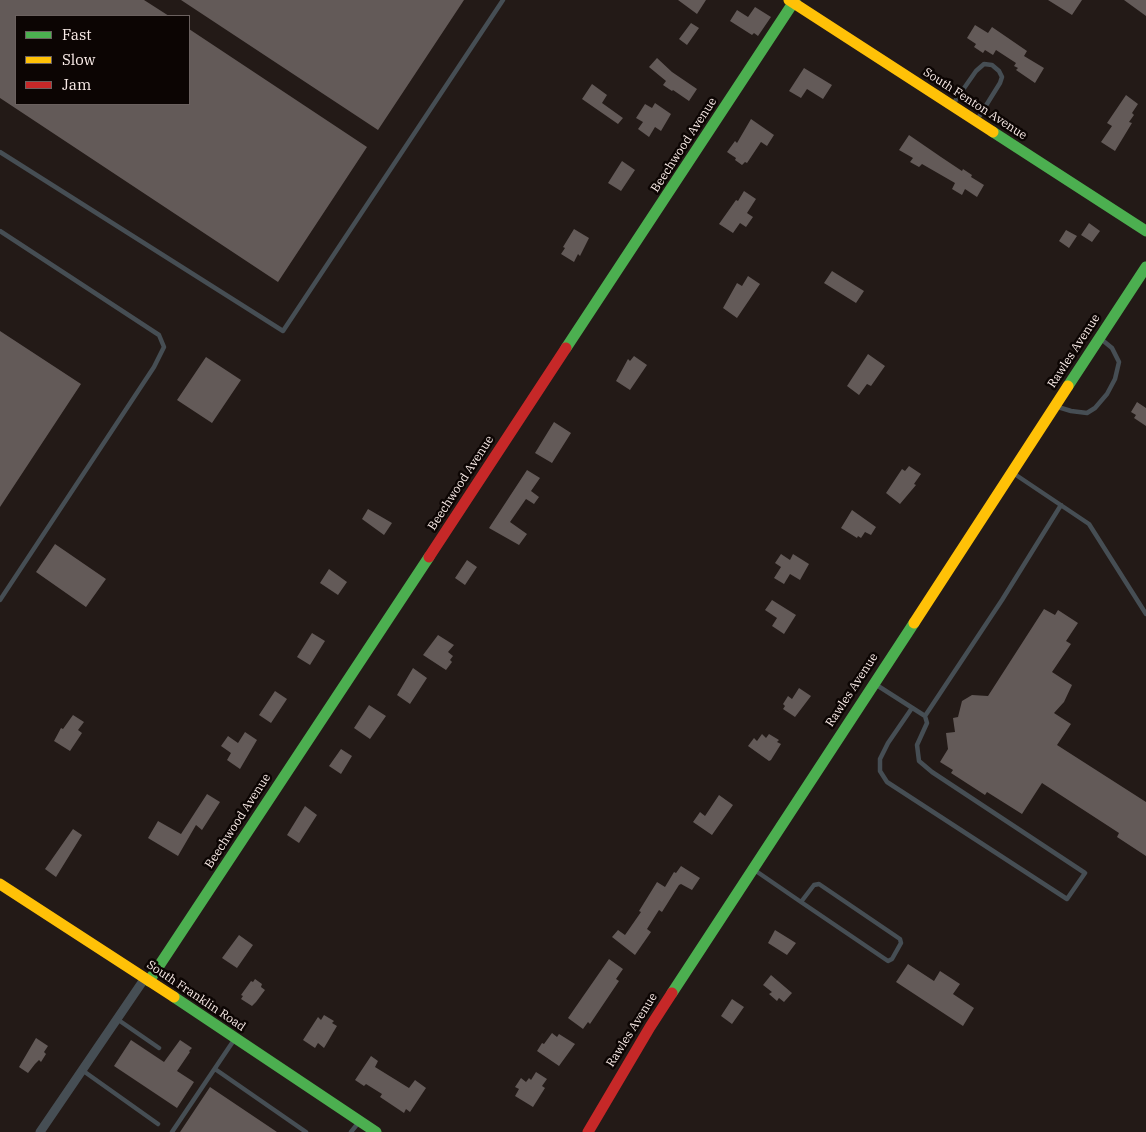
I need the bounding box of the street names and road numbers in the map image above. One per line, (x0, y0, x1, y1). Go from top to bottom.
street label: South Fenton Avenue (921, 65, 1029, 143)
street label: Beechwood Avenue (648, 95, 720, 195)
street label: Rawles Avenue (1045, 312, 1103, 390)
street label: Beechwood Avenue (425, 433, 497, 533)
street label: Rawles Avenue (823, 651, 881, 729)
street label: Beechwood Avenue (202, 771, 274, 871)
street label: South Franklin Road (144, 958, 248, 1034)
street label: Rawles Avenue (603, 990, 661, 1070)

